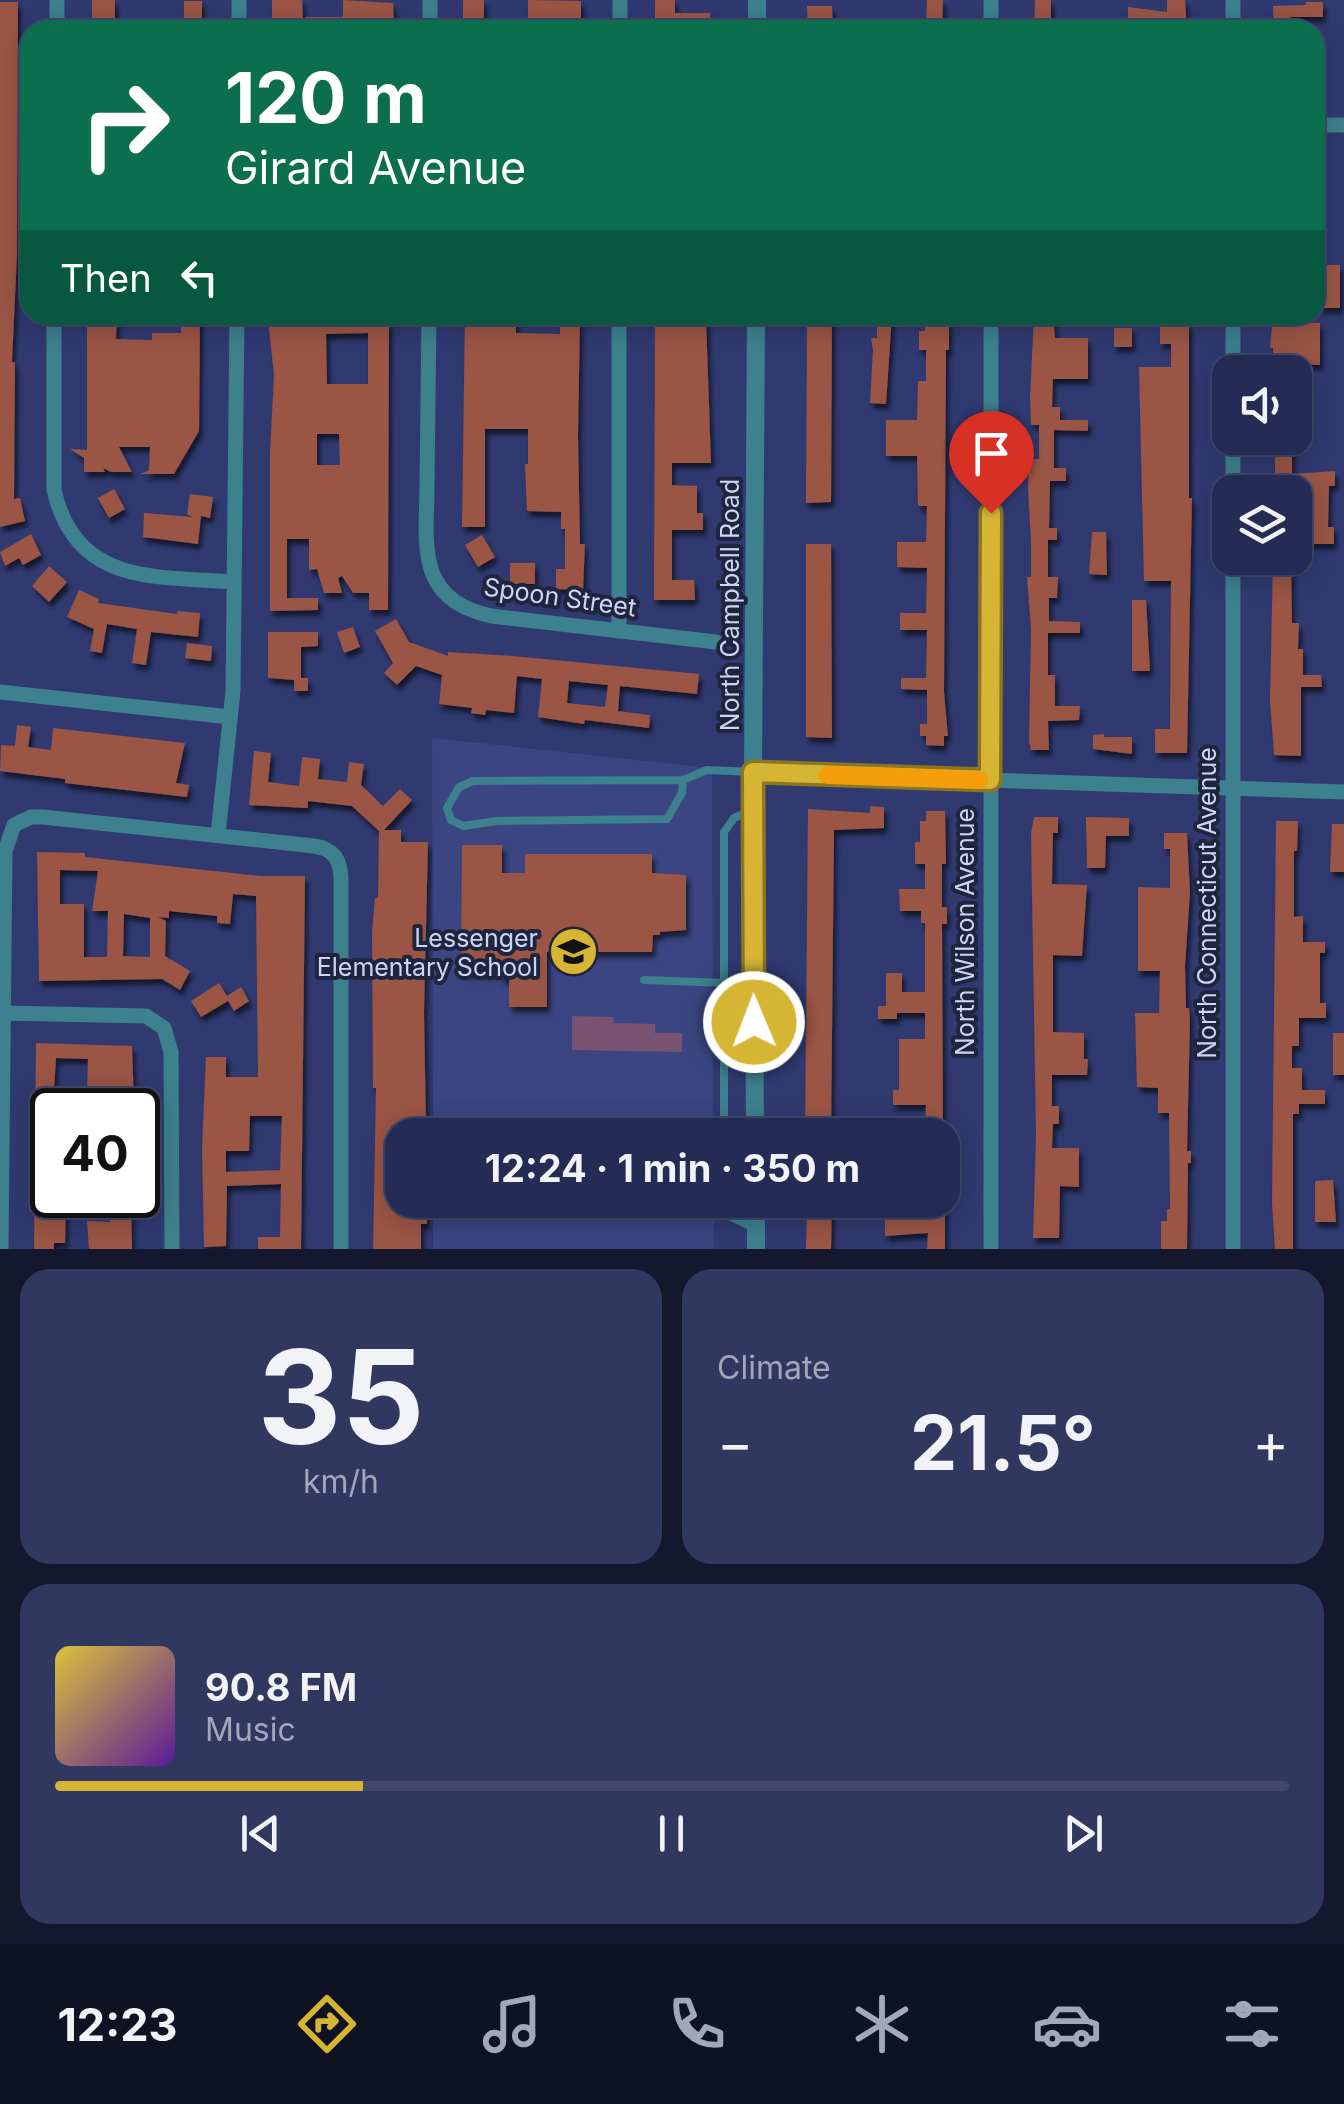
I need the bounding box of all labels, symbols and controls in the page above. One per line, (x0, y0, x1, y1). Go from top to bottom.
text: 120 m (225, 55, 427, 140)
icon: right (60, 60, 190, 190)
text: Girard Avenue (225, 140, 526, 195)
icon: left (172, 250, 227, 305)
text: Then (60, 255, 152, 301)
map controls (1212, 355, 1312, 575)
button: sound (1212, 355, 1312, 455)
pin (949, 411, 1034, 514)
icon: arrive (964, 426, 1019, 481)
button: layers (1212, 475, 1312, 575)
street label: North Campbell Road (715, 479, 745, 731)
street label: Spoon Street (482, 571, 638, 623)
street label: North Connecticut Avenue (1192, 747, 1222, 1059)
street label: North Wilson Avenue (950, 808, 980, 1056)
place label: Lessenger Elementary School (317, 923, 538, 982)
school or university icon: Lessenger Elementary School (547, 926, 599, 978)
position arrow (702, 970, 806, 1074)
speed limit sign: 40 (30, 1088, 160, 1218)
text: 12:24 · 1 min · 350 m (485, 1145, 860, 1191)
text: 35 (257, 1318, 425, 1475)
text: Climate (717, 1348, 831, 1387)
text: 21.5° (910, 1397, 1096, 1488)
text: − (717, 1410, 753, 1476)
text: + (1253, 1410, 1289, 1476)
text: km/h (303, 1462, 379, 1501)
text: 90.8 FM (205, 1664, 357, 1710)
text: Music (205, 1710, 296, 1749)
icon: previous (233, 1806, 288, 1861)
icon: pause (644, 1806, 699, 1861)
icon: next (1056, 1806, 1111, 1861)
icon: directions (292, 1989, 362, 2059)
icon: music (477, 1989, 547, 2059)
icon: phone (662, 1989, 732, 2059)
icon: climate (847, 1989, 917, 2059)
icon: car (1032, 1989, 1102, 2059)
icon: filters (1217, 1989, 1287, 2059)
text: 12:23 (57, 1997, 178, 2052)

